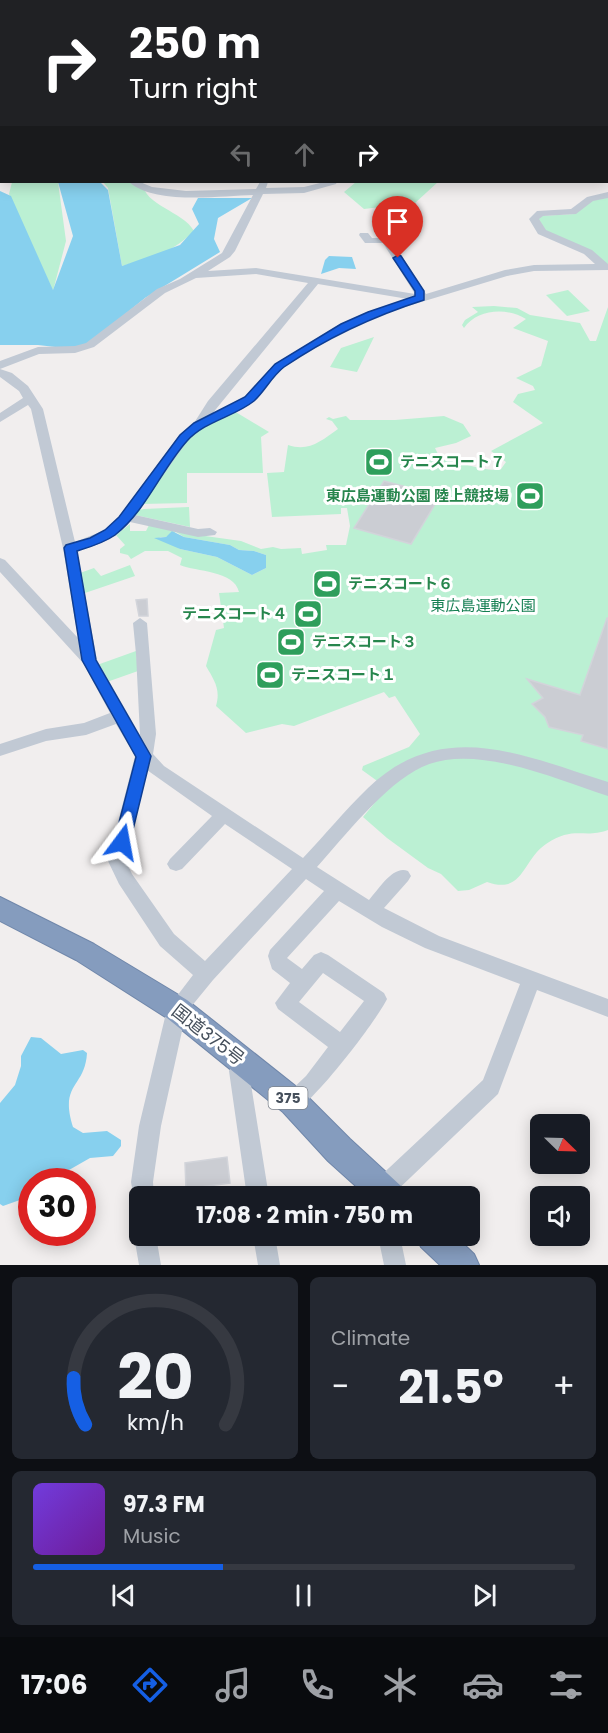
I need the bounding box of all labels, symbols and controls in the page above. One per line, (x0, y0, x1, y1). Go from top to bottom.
text: 250 m (129, 14, 261, 73)
icon: right (30, 24, 108, 102)
text: Turn right (129, 70, 258, 107)
icon: left (225, 138, 258, 171)
icon: ahead (288, 138, 321, 171)
icon: right (351, 138, 384, 171)
pin (372, 196, 423, 258)
icon: arrive (381, 205, 414, 238)
sports icon: テニスコート７ (363, 446, 395, 478)
place label: テニスコート７ (400, 451, 505, 472)
sports icon: 東広島運動公園 陸上競技場 (514, 480, 546, 512)
place label: 東広島運動公園 陸上競技場 (326, 485, 509, 506)
sports icon: テニスコート６ (311, 568, 343, 600)
place label: テニスコート６ (348, 573, 453, 594)
park label: 東広島運動公園 (430, 595, 536, 616)
sports icon: テニスコート４ (292, 598, 324, 630)
place label: テニスコート４ (182, 603, 287, 624)
sports icon: テニスコート３ (275, 626, 307, 658)
place label: テニスコート３ (312, 631, 417, 652)
sports icon: テニスコート１ (254, 659, 286, 691)
place label: テニスコート１ (291, 664, 396, 685)
position arrow (90, 810, 154, 874)
street label: 国道375号 (167, 998, 250, 1071)
road number: 375 (268, 1087, 308, 1109)
north arrow (530, 1114, 590, 1174)
map controls (530, 1114, 590, 1246)
speed limit sign: 30 (18, 1168, 96, 1246)
button: sound (530, 1186, 590, 1246)
text: 17:08 · 2 min · 750 m (196, 1200, 413, 1231)
text: Climate (331, 1324, 410, 1352)
text: 20 (117, 1333, 193, 1421)
text: 21.5° (398, 1356, 504, 1419)
text: − (331, 1363, 349, 1410)
text: + (552, 1363, 575, 1410)
text: km/h (126, 1407, 184, 1438)
text: 97.3 FM (123, 1489, 205, 1520)
text: Music (123, 1522, 181, 1550)
icon: previous (107, 1579, 140, 1612)
icon: pause (287, 1579, 320, 1612)
icon: next (468, 1579, 501, 1612)
icon: directions (129, 1664, 171, 1706)
icon: music (212, 1664, 254, 1706)
icon: phone (296, 1664, 338, 1706)
icon: climate (379, 1664, 421, 1706)
icon: car (462, 1664, 504, 1706)
icon: filters (545, 1664, 587, 1706)
text: 17:06 (21, 1666, 88, 1703)

